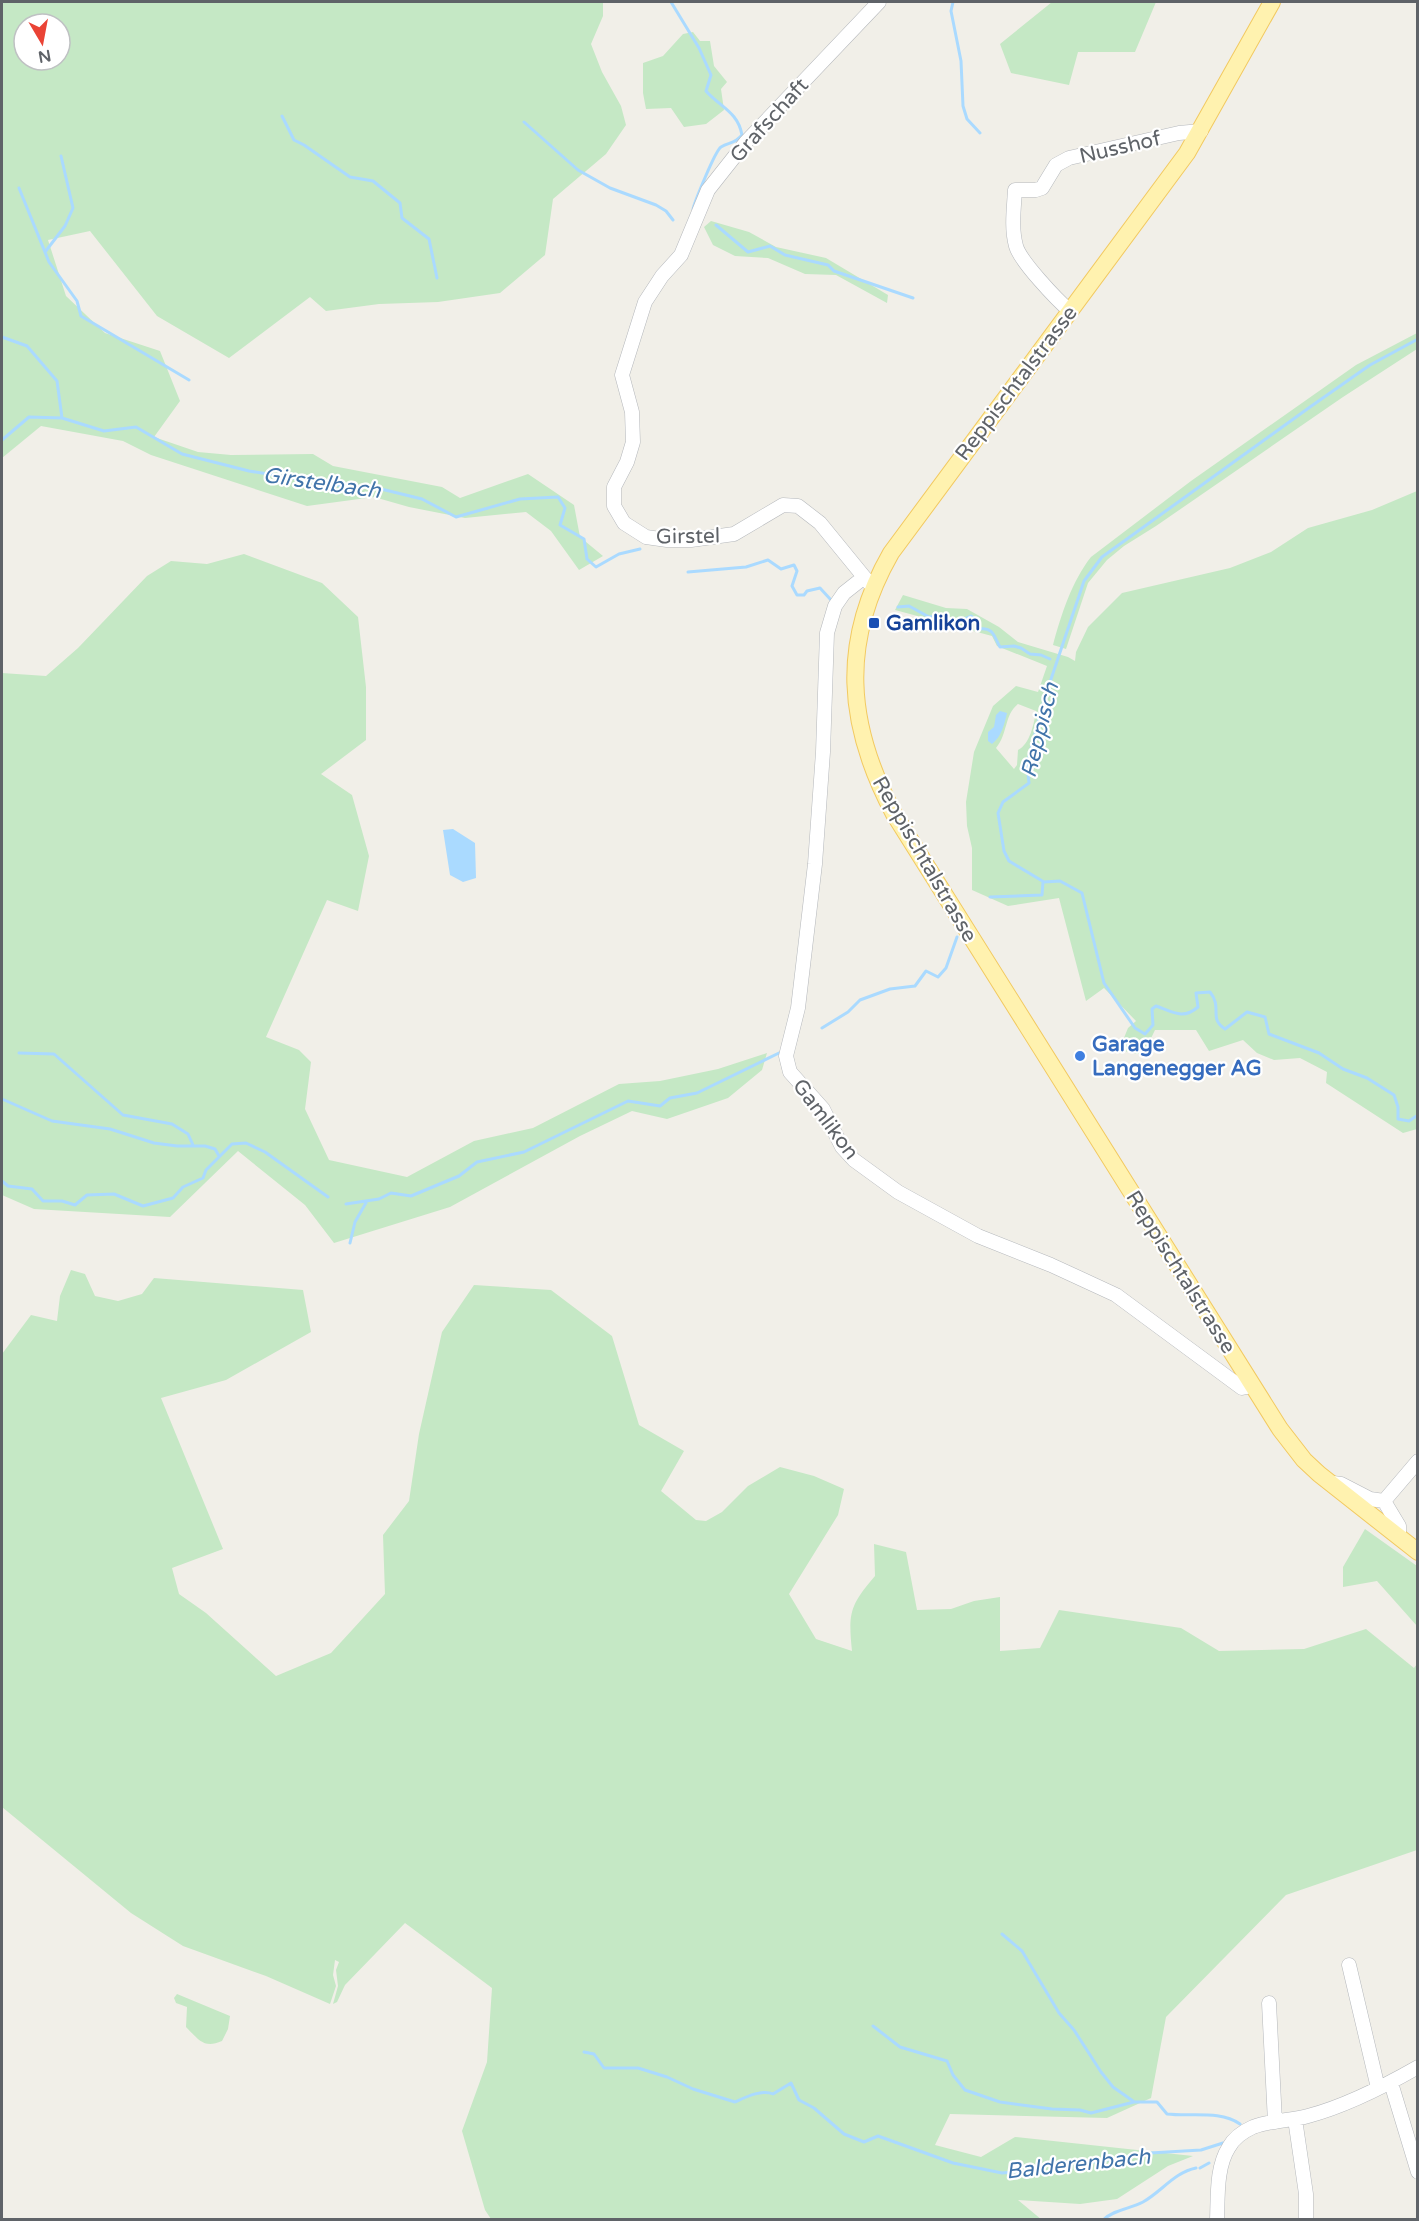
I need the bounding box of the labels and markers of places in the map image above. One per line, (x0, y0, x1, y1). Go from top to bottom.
place label: Gamlikon (886, 611, 980, 636)
marker: Gamlikon (867, 616, 881, 630)
place label: Garage Langenegger AG (1092, 1032, 1262, 1081)
marker: Garage Langenegger AG (1073, 1049, 1087, 1063)

